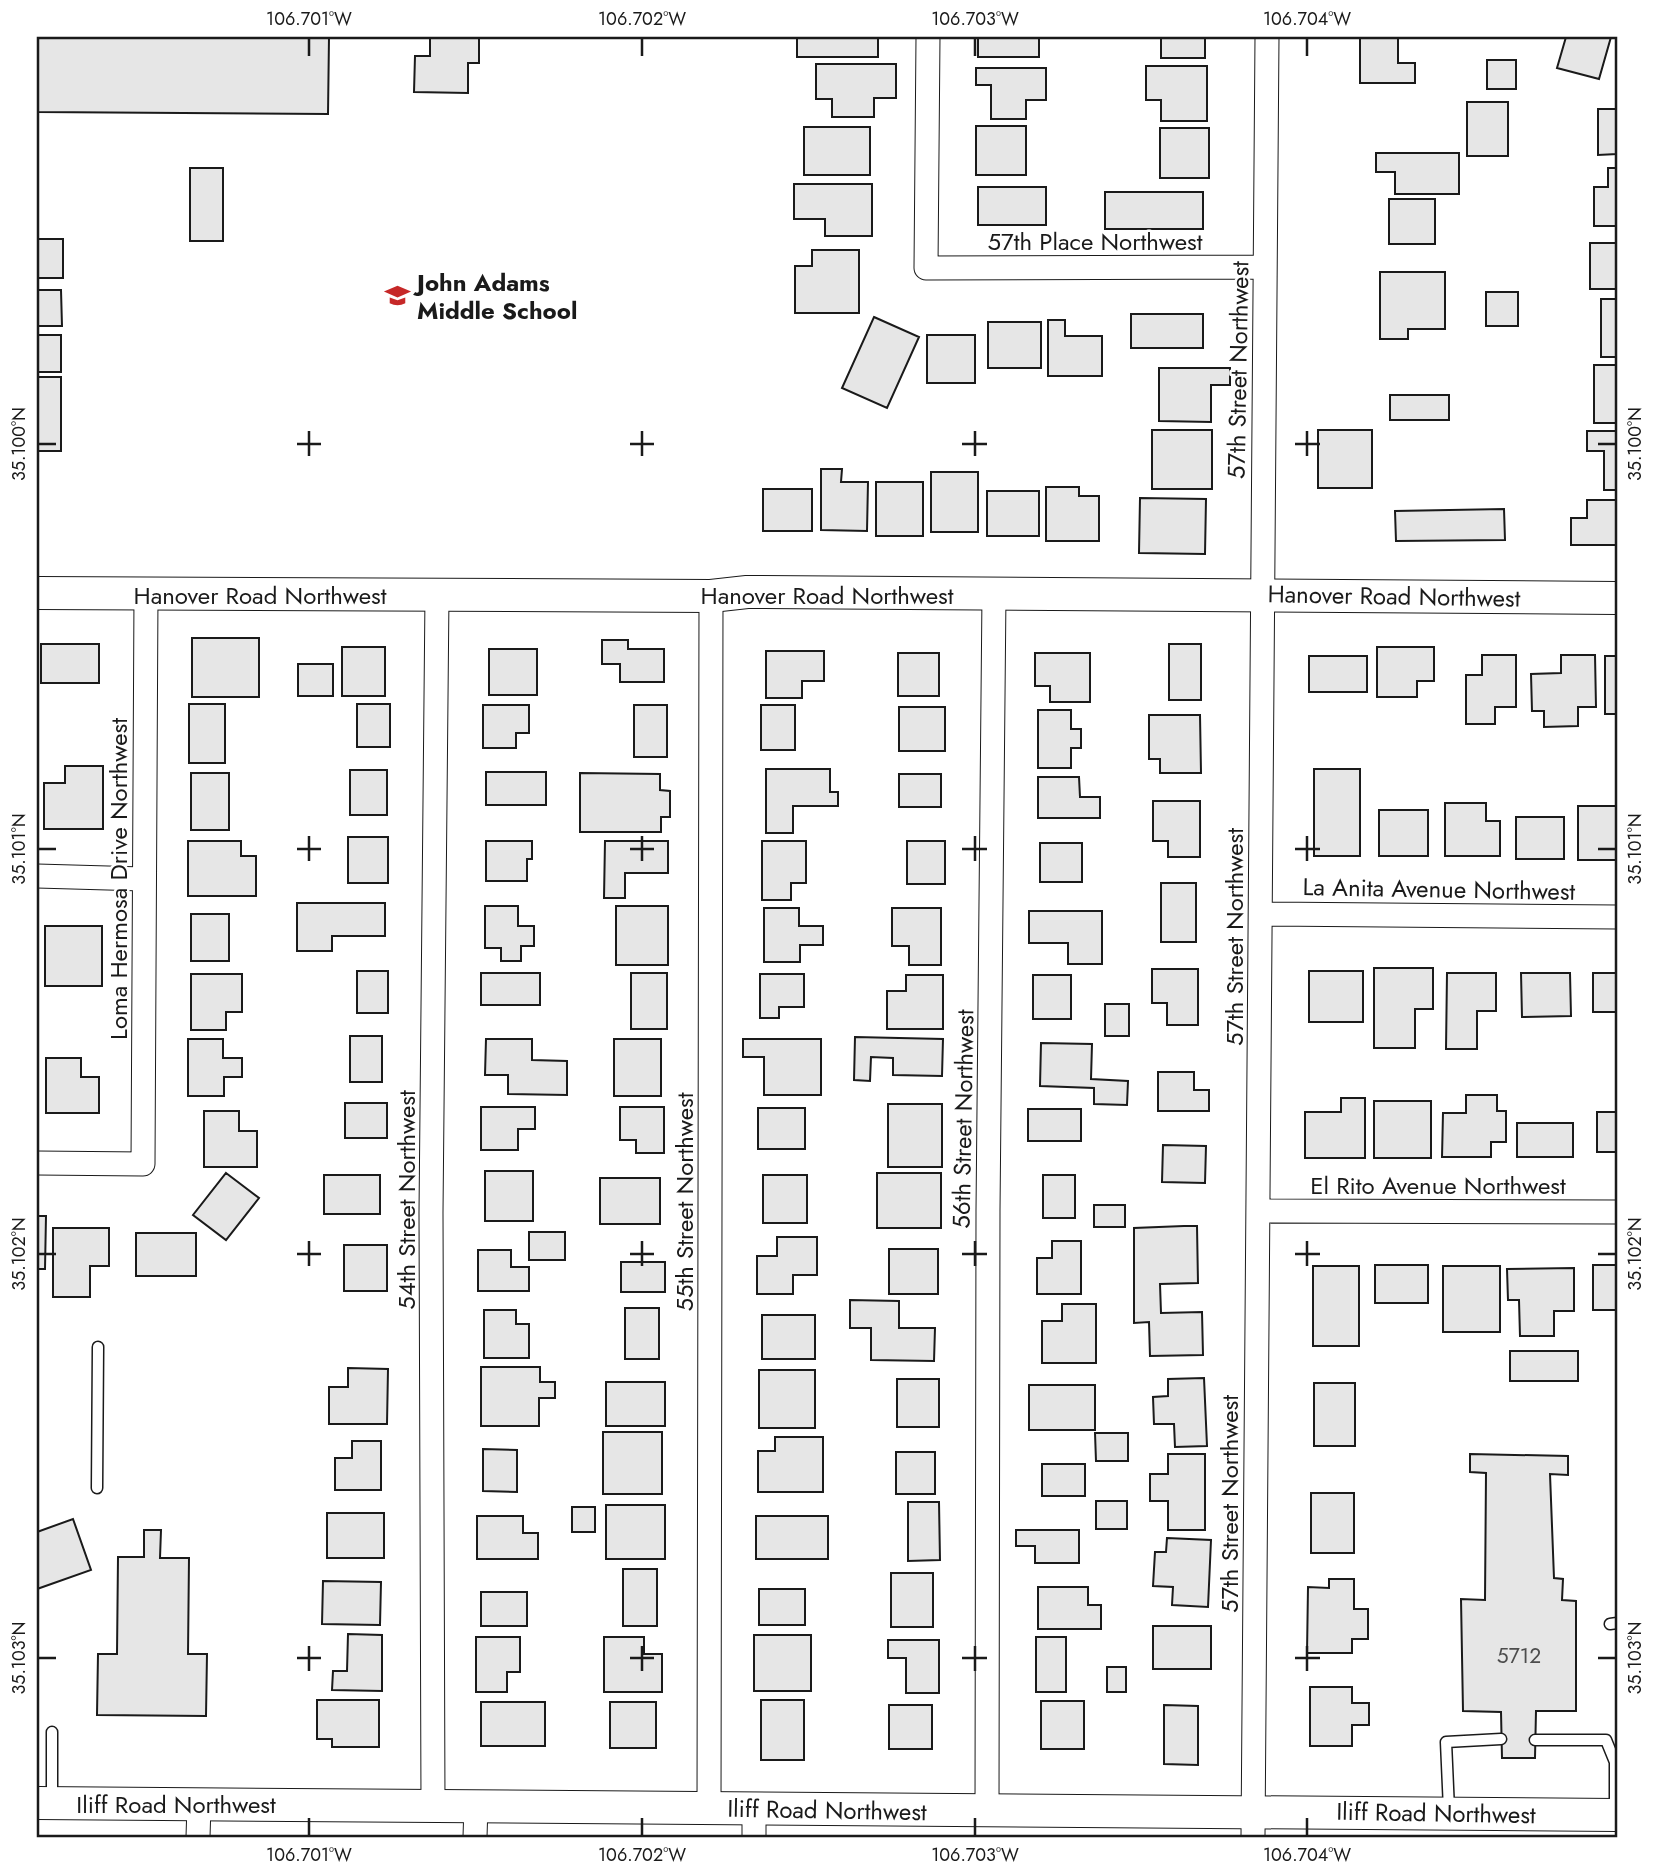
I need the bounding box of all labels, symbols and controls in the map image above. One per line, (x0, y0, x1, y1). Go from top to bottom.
text: 106.701°W (266, 6, 352, 32)
text: 106.702°W (598, 6, 686, 32)
text: 106.703°W (931, 6, 1019, 32)
text: 106.704°W (1263, 6, 1351, 32)
street label: 57th Place Northwest (988, 224, 1203, 259)
street label: 57th Street Northwest (1219, 260, 1257, 479)
place label: John Adams Middle School (413, 265, 577, 328)
school or university icon: John Adams Middle School (383, 282, 411, 310)
text: 35.100°N (6, 407, 32, 481)
text: 35.100°N (1622, 407, 1648, 481)
street label: Hanover Road Northwest (1267, 576, 1521, 616)
street label: Hanover Road Northwest (134, 578, 387, 613)
street label: Hanover Road Northwest (701, 578, 954, 613)
street label: Loma Hermosa Drive Northwest (101, 718, 136, 1040)
text: 35.101°N (6, 813, 32, 885)
text: 35.101°N (1622, 813, 1648, 885)
street label: 57th Street Northwest (1217, 828, 1252, 1046)
street label: La Anita Avenue Northwest (1302, 869, 1576, 909)
street label: 56th Street Northwest (944, 1009, 982, 1229)
street label: 54th Street Northwest (389, 1090, 424, 1310)
street label: 55th Street Northwest (667, 1092, 702, 1312)
street label: El Rito Avenue Northwest (1310, 1168, 1566, 1203)
text: 35.102°N (6, 1217, 32, 1291)
text: 35.102°N (1622, 1217, 1648, 1291)
street label: 57th Street Northwest (1212, 1395, 1247, 1613)
text: 35.103°N (6, 1621, 32, 1695)
text: 35.103°N (1622, 1621, 1648, 1695)
house number: 5712 (1497, 1641, 1541, 1671)
street label: Iliff Road Northwest (76, 1787, 276, 1822)
street label: Iliff Road Northwest (727, 1791, 927, 1829)
street label: Iliff Road Northwest (1336, 1794, 1536, 1832)
text: 106.701°W (266, 1842, 352, 1868)
text: 106.702°W (598, 1842, 686, 1868)
text: 106.703°W (931, 1842, 1019, 1868)
text: 106.704°W (1263, 1842, 1351, 1868)

